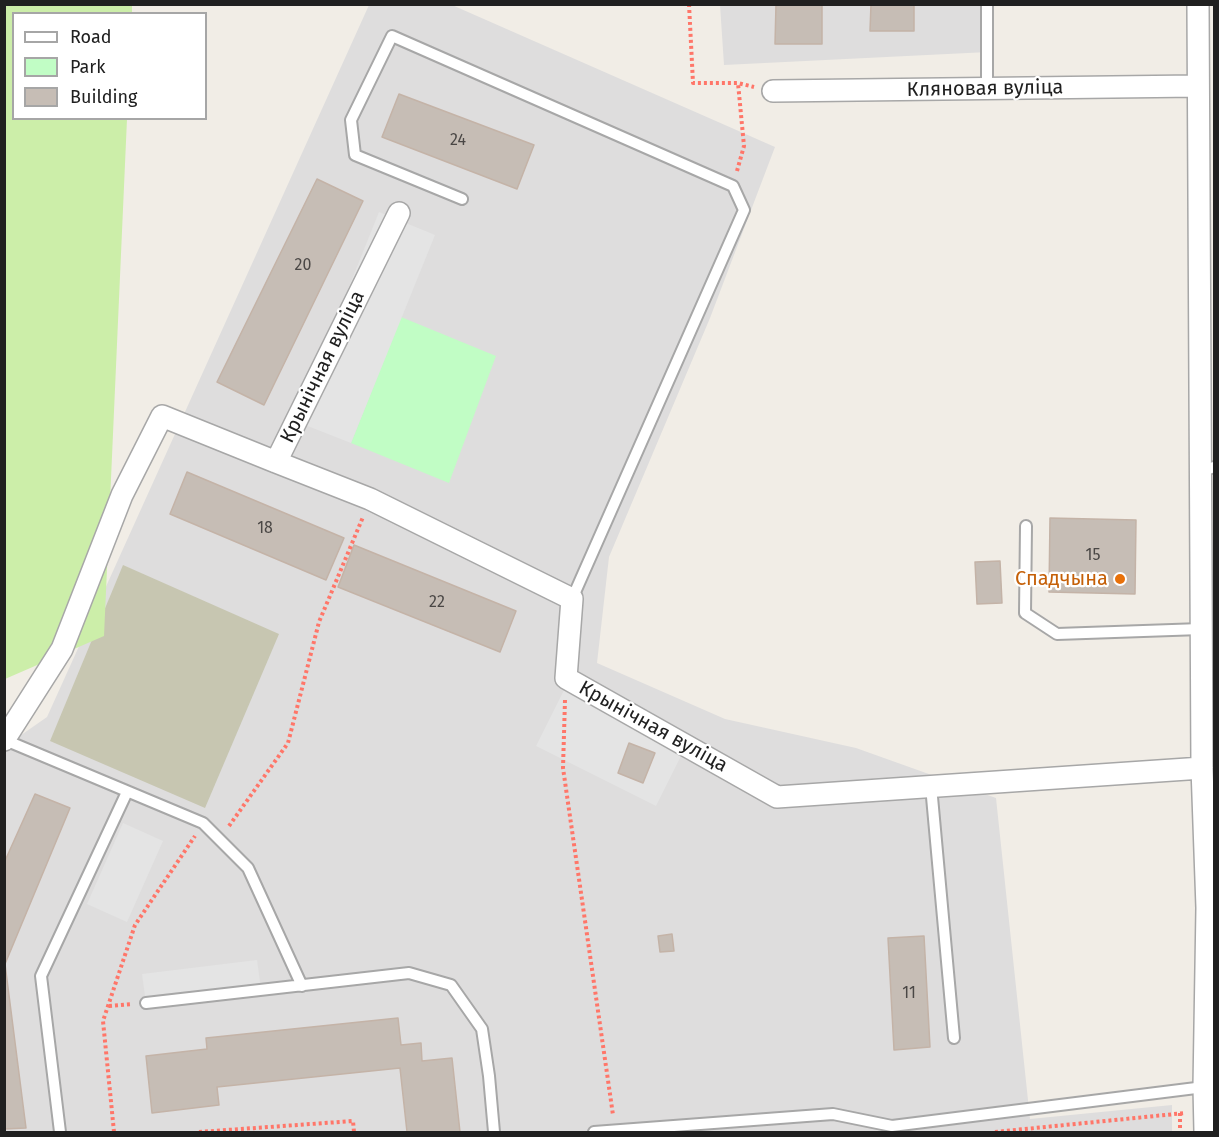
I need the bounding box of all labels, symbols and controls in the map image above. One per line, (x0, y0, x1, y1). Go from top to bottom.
legend (12, 12, 207, 120)
text: Road (70, 26, 112, 48)
text: Park (70, 56, 105, 78)
street label: Кляновая вуліца (907, 76, 1063, 102)
text: Building (70, 86, 137, 108)
house number: 24 (450, 131, 466, 151)
house number: 20 (295, 256, 311, 276)
street label: Крынічная вуліца (276, 287, 370, 447)
house number: 18 (257, 519, 273, 539)
house number: 15 (1086, 546, 1100, 566)
place label: Спадчына (1015, 567, 1108, 591)
marker: Спадчына (1113, 572, 1127, 586)
house number: 22 (429, 593, 445, 613)
street label: Крынічная вуліца (574, 676, 732, 778)
house number: 11 (902, 984, 916, 1004)

